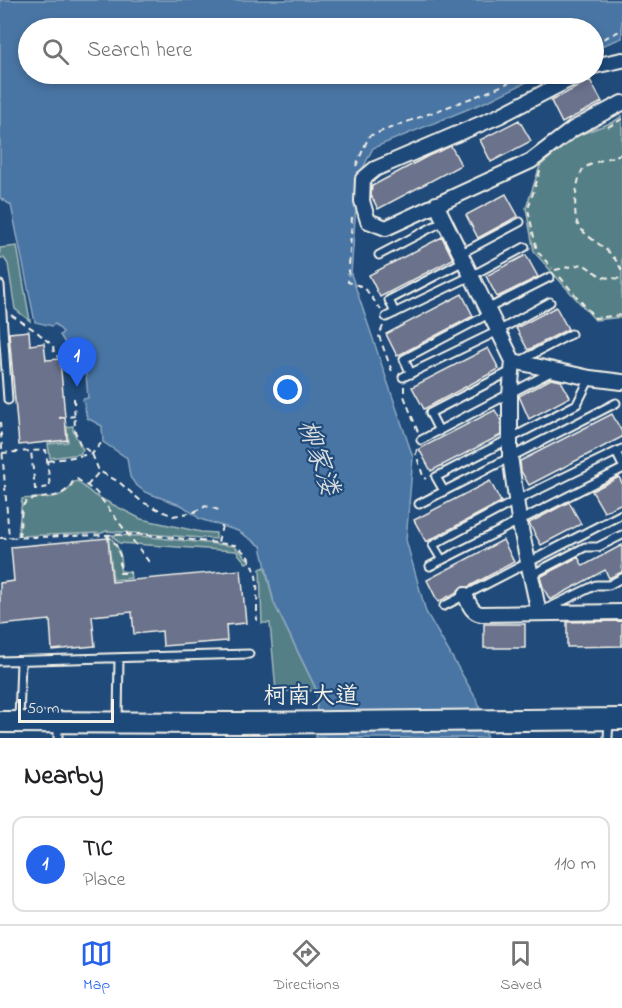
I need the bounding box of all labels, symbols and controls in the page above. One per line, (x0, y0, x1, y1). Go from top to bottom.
search box (18, 18, 604, 84)
icon: search (39, 35, 72, 68)
text: Search here (87, 35, 192, 67)
pin: 1 (58, 338, 97, 387)
your location (273, 375, 302, 404)
water label: 柳家溇 (286, 415, 348, 503)
street label: 柯南大道 (263, 680, 359, 715)
scale bar (18, 696, 114, 724)
text: 50 m (27, 697, 59, 721)
text: Nearby (24, 758, 103, 796)
text: TIC (83, 834, 113, 866)
text: 1 (42, 850, 49, 879)
text: 110 m (554, 850, 596, 879)
text: Place (83, 866, 125, 895)
tab: Map (80, 937, 113, 997)
tab: Directions (273, 937, 340, 997)
tab: Saved (500, 937, 542, 997)

